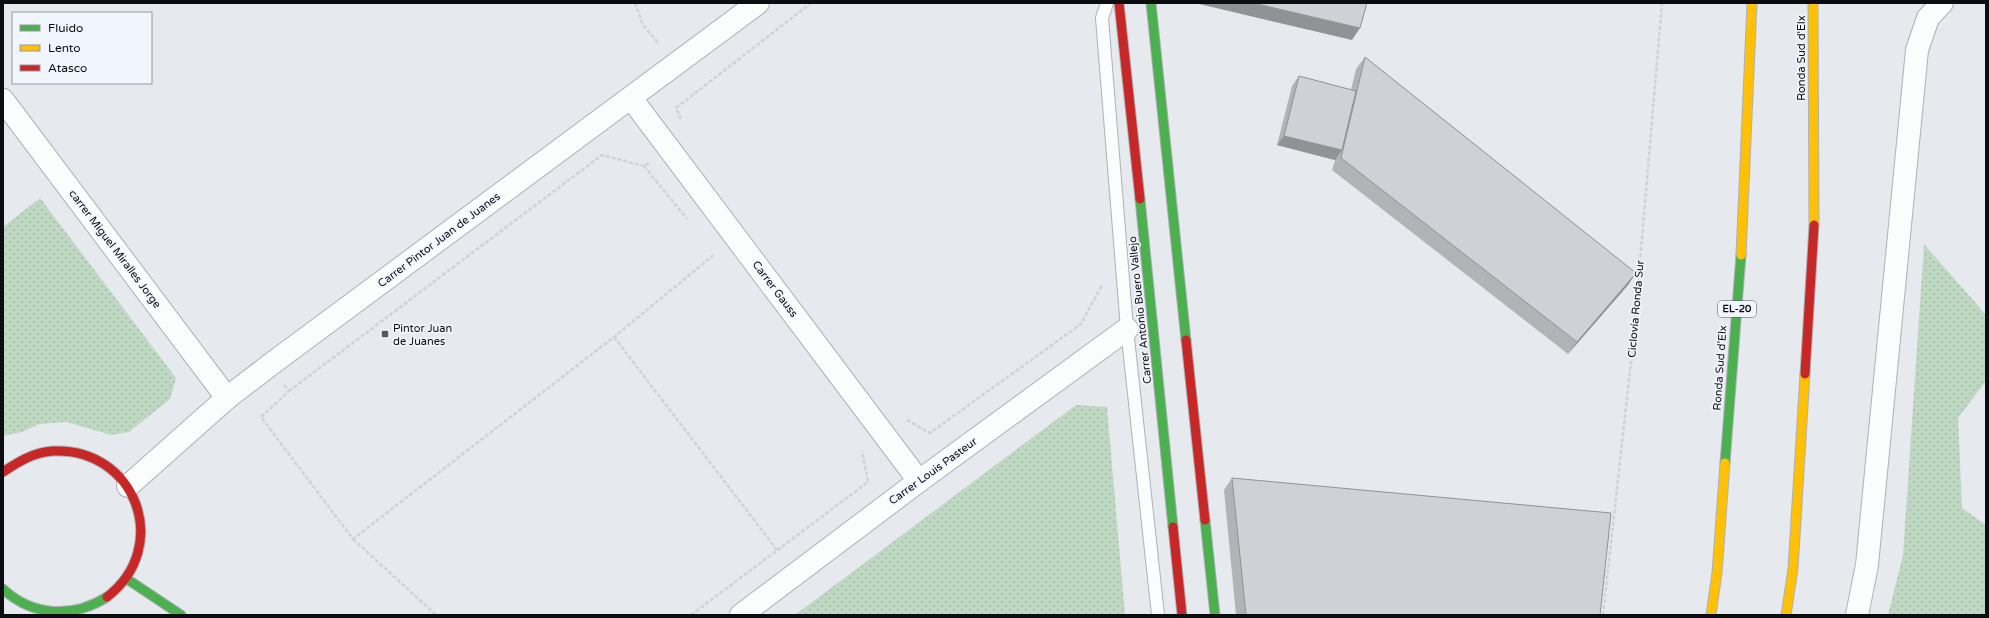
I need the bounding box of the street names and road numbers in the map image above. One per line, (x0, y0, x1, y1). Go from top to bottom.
street label: Ronda Sud d'Elx (1795, 15, 1808, 101)
street label: carrer Miguel Miralles Jorge (66, 187, 164, 311)
street label: Carrer Pintor Juan de Juanes (375, 190, 503, 290)
street label: Carrer Antonio Buero Vallejo (1126, 235, 1154, 384)
street label: Carrer Gauss (750, 258, 800, 320)
street label: Ciclovía Ronda Sur (1625, 259, 1647, 358)
road number: EL-20 (1718, 301, 1756, 317)
street label: Ronda Sud d'Elx (1711, 325, 1729, 411)
street label: Carrer Louis Pasteur (886, 434, 980, 507)

